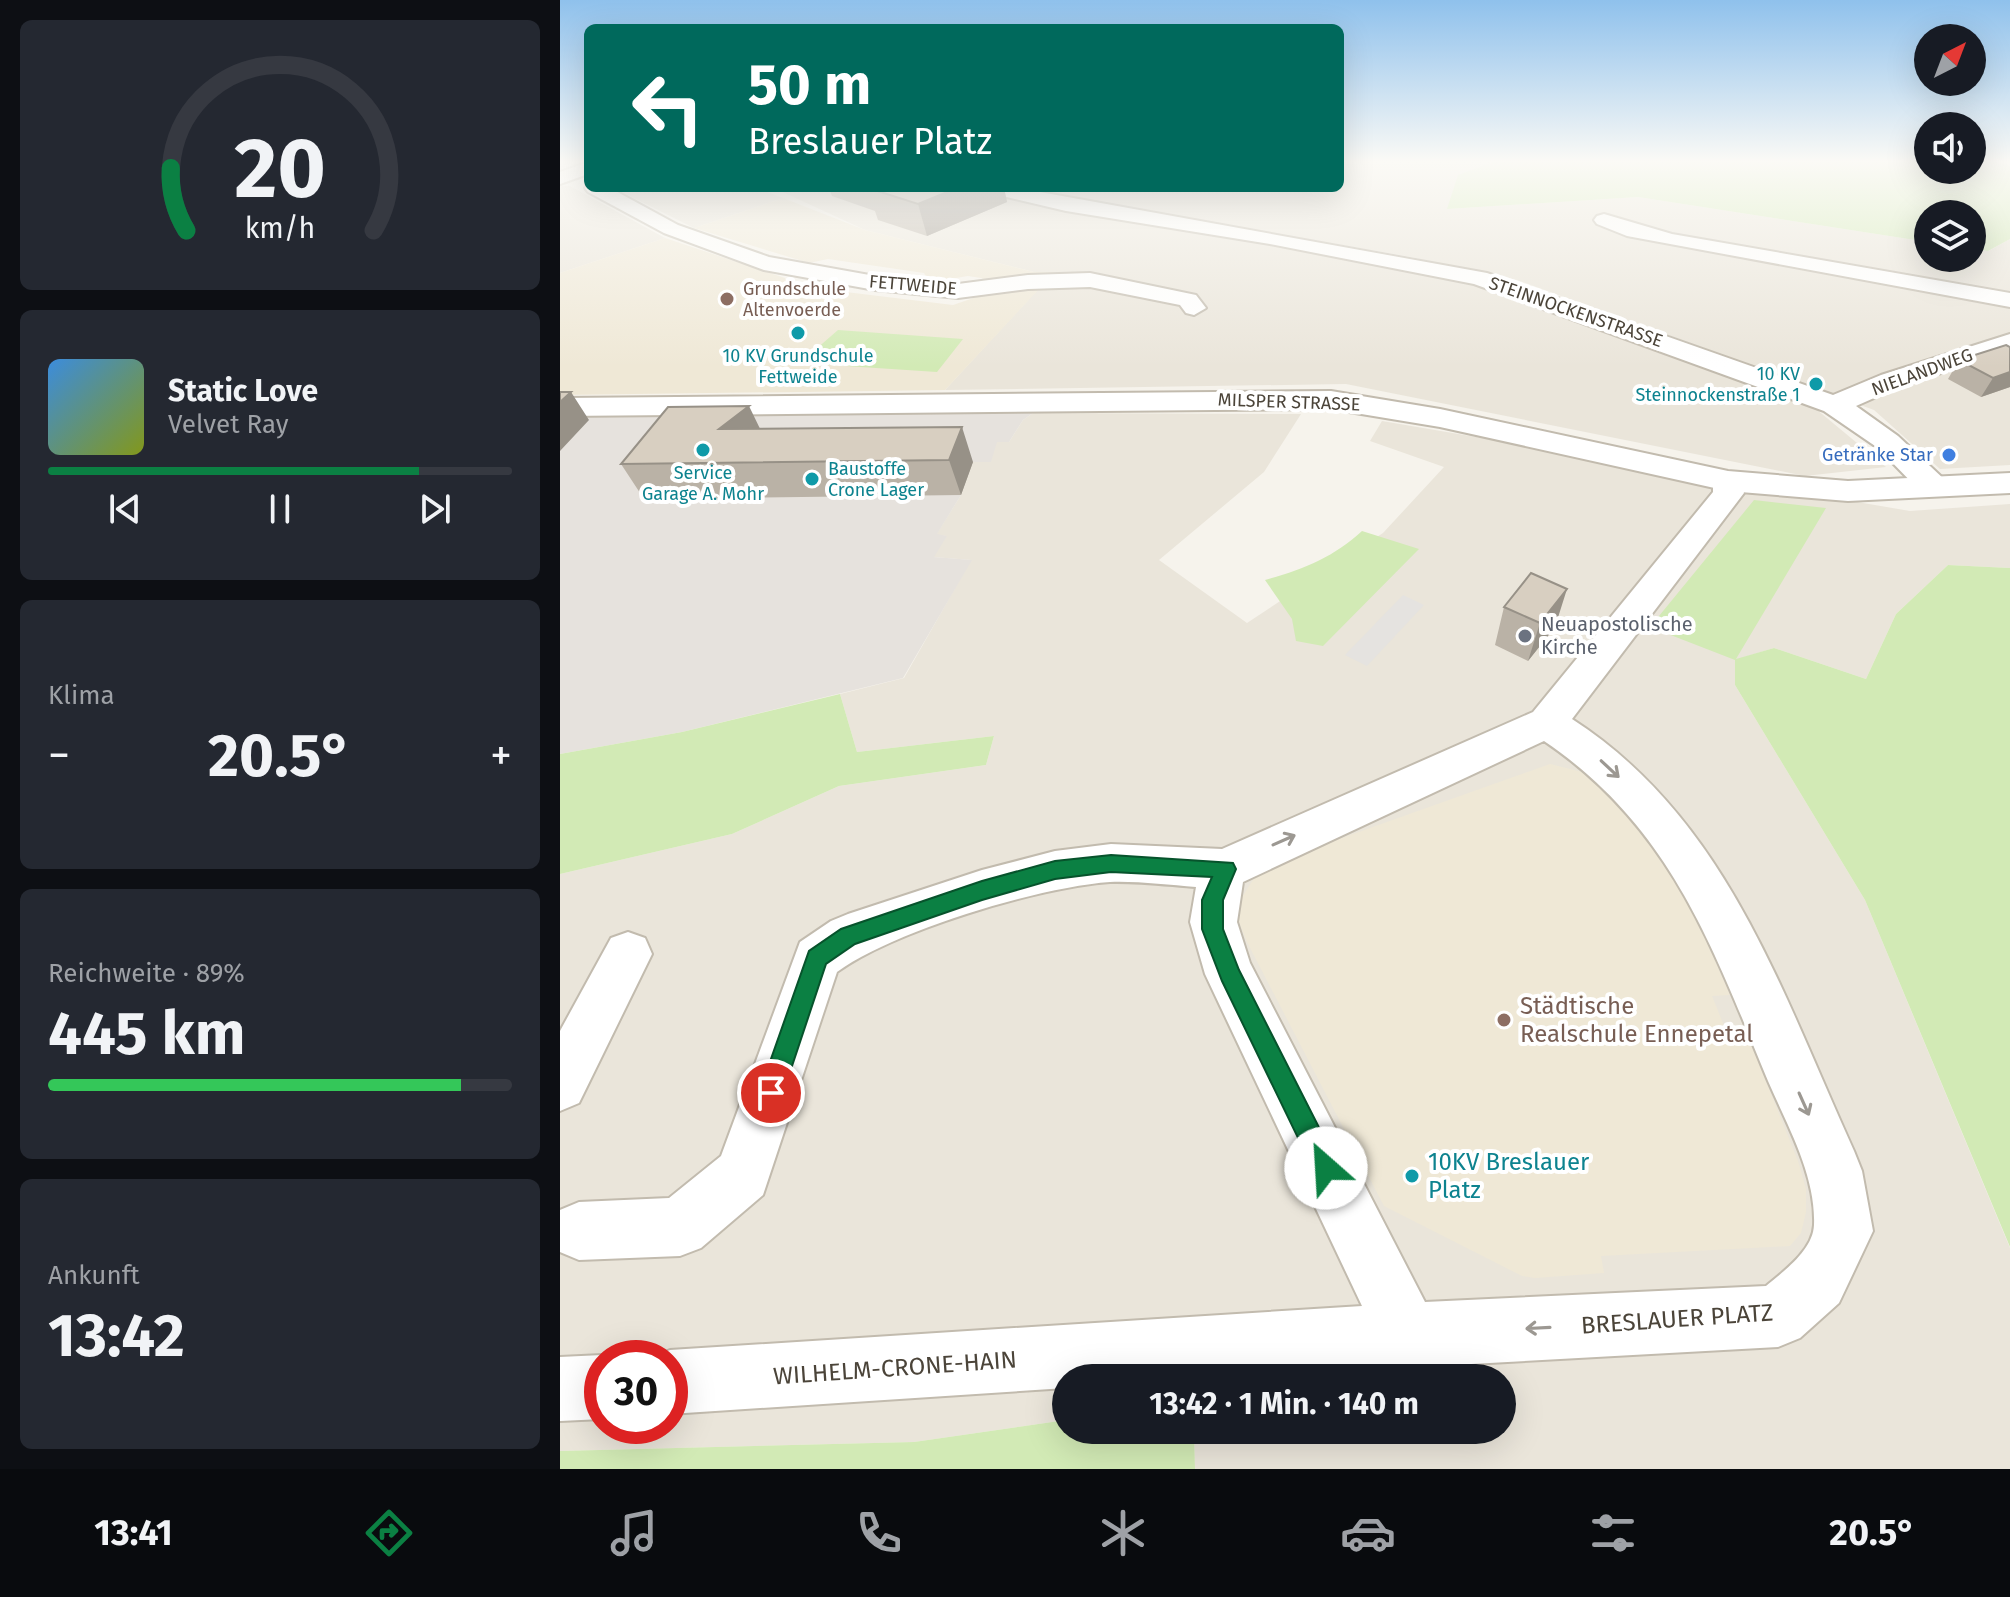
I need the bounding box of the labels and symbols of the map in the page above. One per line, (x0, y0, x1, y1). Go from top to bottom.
north arrow (1914, 24, 1986, 96)
street label: FETTWEIDE (868, 270, 958, 300)
street label: STEINNOCKENSTRASSE (1486, 272, 1666, 352)
place label: Grundschule Altenvoerde (743, 278, 846, 321)
marker: Grundschule Altenvoerde (718, 290, 736, 308)
marker: 10 KV Grundschule Fettweide (789, 324, 807, 342)
street label: NIELANDWEG (1868, 344, 1976, 400)
place label: 10 KV Grundschule Fettweide (722, 345, 874, 388)
place label: 10 KV Steinnockenstraße 1 (1635, 363, 1800, 406)
marker: 10 KV Steinnockenstraße 1 (1807, 375, 1825, 393)
street label: MILSPER STRASSE (1217, 389, 1361, 415)
marker: Service Garage A. Mohr (694, 441, 712, 459)
place label: Getränke Star (1822, 444, 1933, 466)
marker: Getränke Star (1940, 446, 1958, 464)
place label: Baustoffe Crone Lager (828, 458, 924, 501)
place label: Service Garage A. Mohr (642, 462, 764, 505)
marker: Baustoffe Crone Lager (803, 470, 821, 488)
place label: Neuapostolische Kirche (1541, 612, 1693, 659)
marker: Neuapostolische Kirche (1516, 627, 1534, 645)
one-way arrow (1599, 760, 1619, 778)
one-way arrow (1271, 832, 1295, 847)
place label: Städtische Realschule Ennepetal (1520, 992, 1753, 1048)
marker: Städtische Realschule Ennepetal (1495, 1011, 1513, 1029)
pin (737, 1059, 805, 1127)
one-way arrow (1797, 1092, 1812, 1116)
position arrow (1284, 1126, 1368, 1210)
place label: 10KV Breslauer Platz (1428, 1148, 1590, 1204)
marker: 10KV Breslauer Platz (1403, 1167, 1421, 1185)
street label: BRESLAUER PLATZ (1580, 1298, 1774, 1340)
one-way arrow (1525, 1321, 1552, 1336)
speed limit sign: 30 (584, 1340, 688, 1444)
street label: WILHELM-CRONE-HAIN (772, 1346, 1018, 1390)

